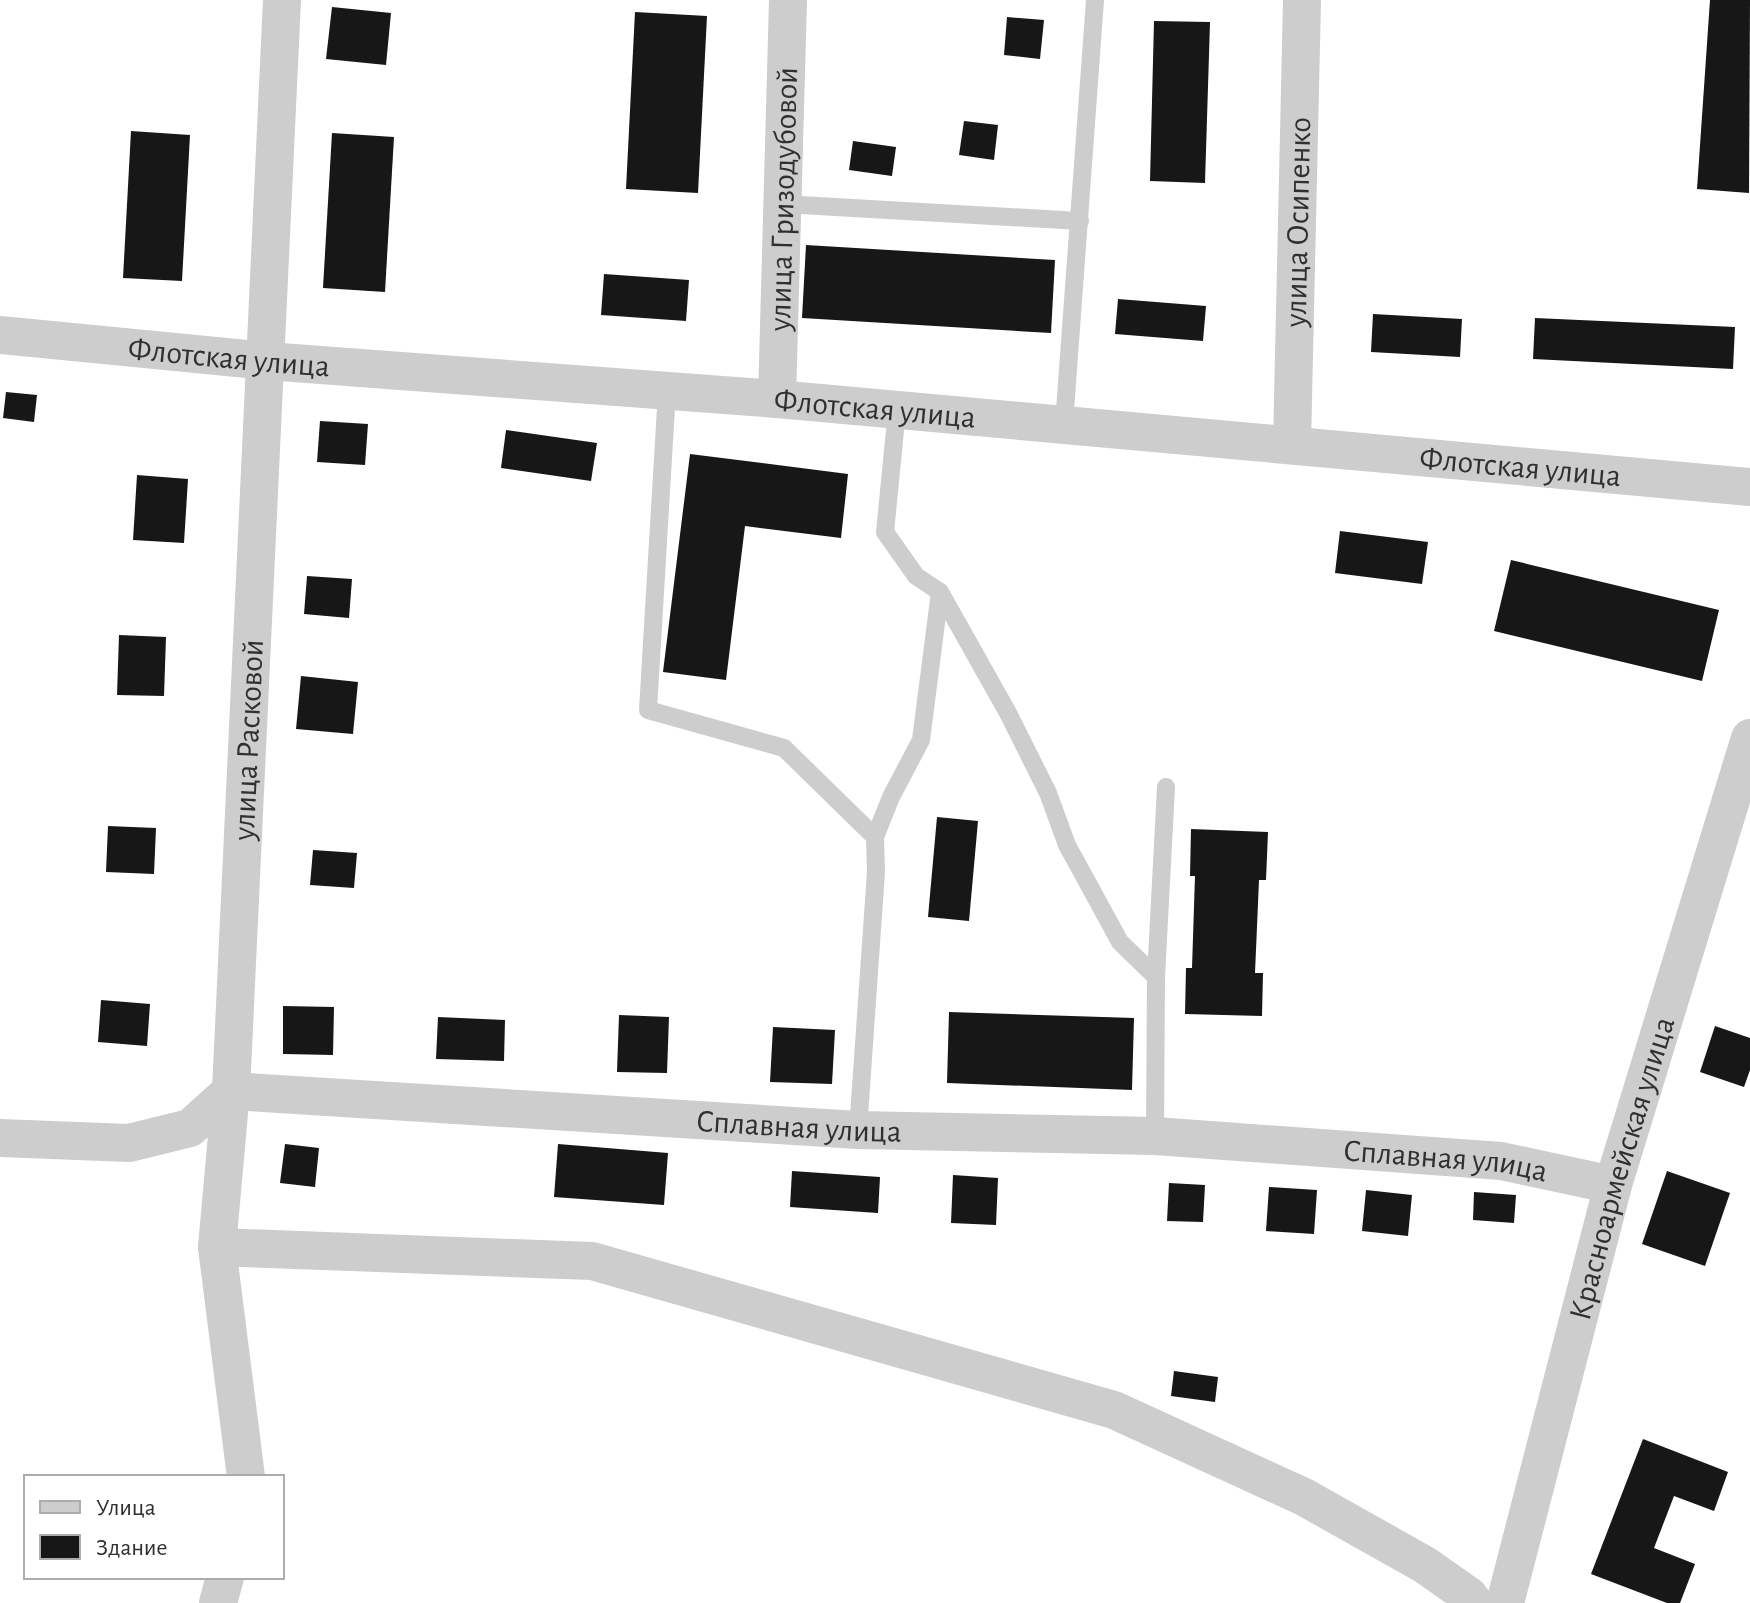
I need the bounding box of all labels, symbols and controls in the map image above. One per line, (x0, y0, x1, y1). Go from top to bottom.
street label: улица Гризодубовой (764, 67, 803, 333)
street label: улица Осипенко (1280, 117, 1316, 329)
street label: Флотская улица (126, 333, 331, 383)
street label: Флотская улица (772, 384, 977, 434)
street label: Флотская улица (1418, 442, 1623, 492)
street label: улица Расковой (228, 639, 269, 842)
street label: Красноармейская улица (1564, 1013, 1681, 1323)
street label: Сплавная улица (695, 1105, 902, 1148)
street label: Сплавная улица (1342, 1135, 1551, 1188)
legend (24, 1475, 284, 1579)
text: Улица (96, 1496, 156, 1520)
text: Здание (96, 1536, 167, 1560)

